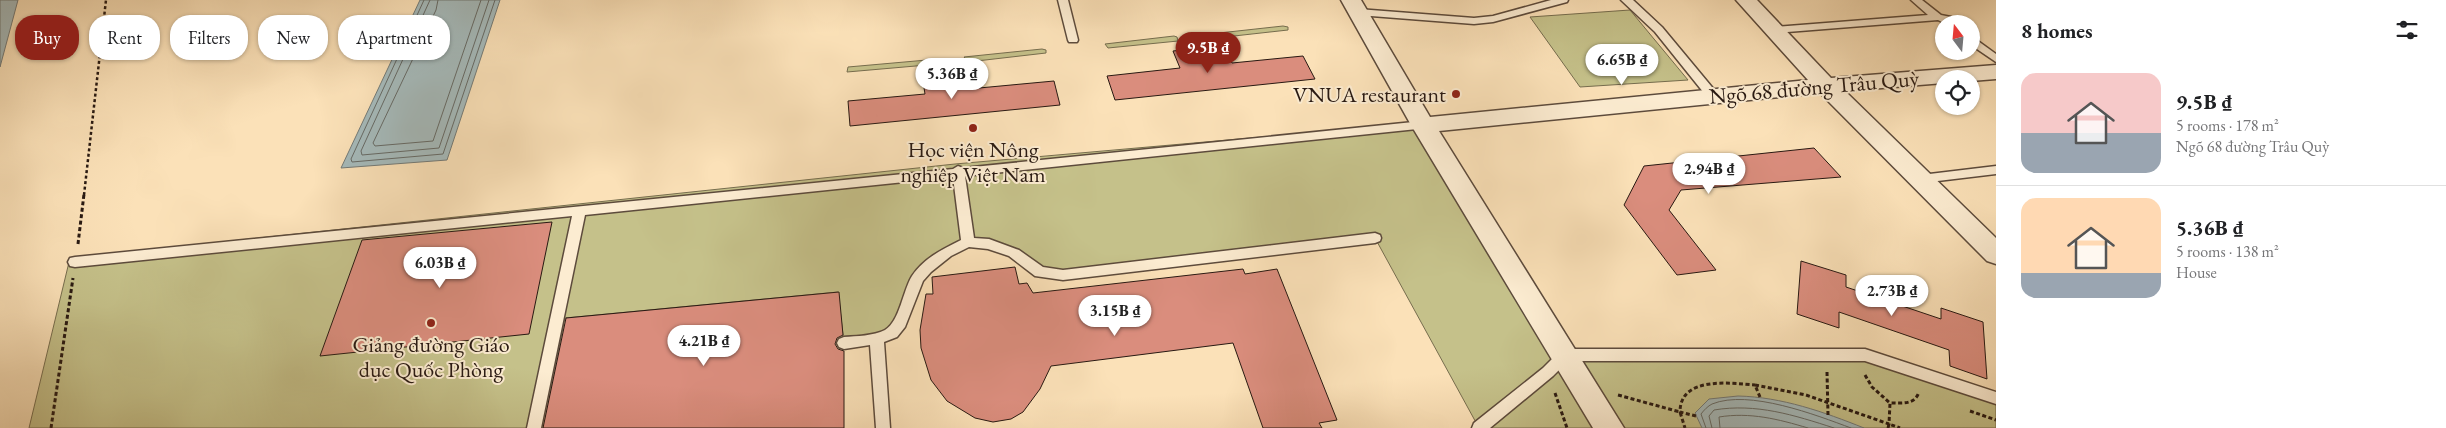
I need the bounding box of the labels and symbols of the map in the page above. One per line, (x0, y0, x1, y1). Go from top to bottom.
north arrow (1935, 15, 1980, 60)
pin: 9.5B ₫ (1167, 32, 1249, 74)
pin: 6.65B ₫ (1576, 44, 1668, 86)
pin: 5.36B ₫ (906, 58, 998, 100)
street label: Ngõ 68 đường Trâu Quỳ (1708, 63, 1921, 111)
place label: VNUA restaurant (1293, 80, 1446, 109)
marker: VNUA restaurant (1450, 88, 1462, 100)
marker: Học viện Nông nghiệp Việt Nam (967, 122, 979, 134)
place label: Học viện Nông nghiệp Việt Nam (900, 135, 1046, 189)
pin: 2.94B ₫ (1663, 152, 1755, 195)
pin: 6.03B ₫ (394, 246, 486, 289)
pin: 2.73B ₫ (1846, 274, 1938, 317)
pin: 3.15B ₫ (1069, 294, 1161, 337)
marker: Giảng đường Giáo dục Quốc Phòng (425, 317, 437, 329)
pin: 4.21B ₫ (658, 324, 750, 367)
place label: Giảng đường Giáo dục Quốc Phòng (352, 330, 510, 384)

